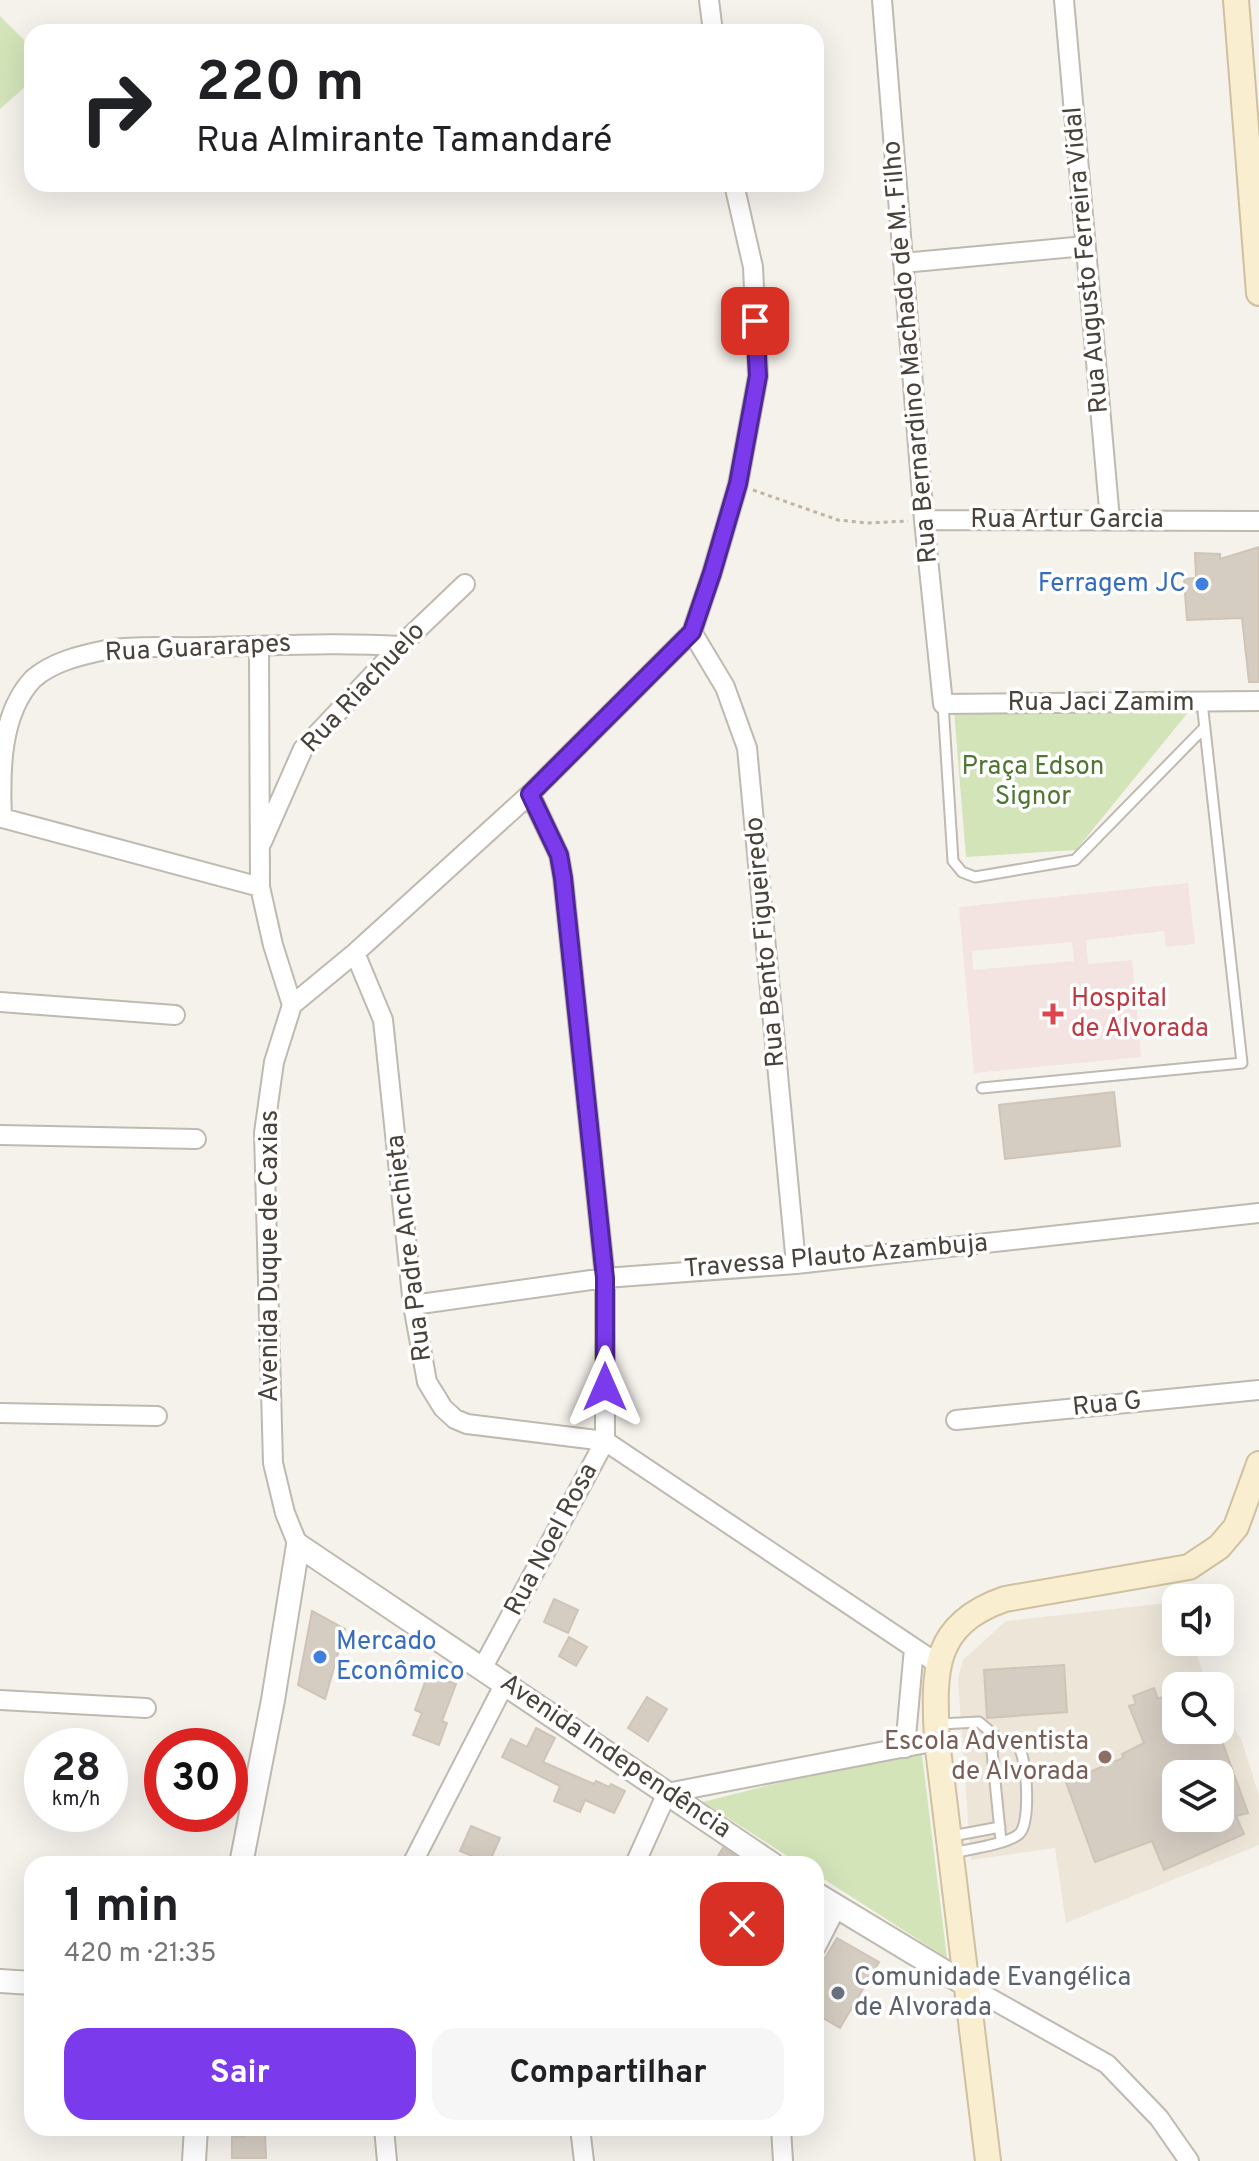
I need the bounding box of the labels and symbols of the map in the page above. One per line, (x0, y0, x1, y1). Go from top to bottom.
street label: Rua Augusto Ferreira Vidal (1057, 105, 1117, 415)
street label: Rua Bernardino Machado de M. Filho (876, 139, 946, 565)
pin (721, 287, 789, 355)
street label: Rua Artur Garcia (970, 504, 1164, 537)
place label: Ferragem JC (1038, 568, 1186, 601)
marker: Ferragem JC (1193, 575, 1211, 593)
street label: Rua Riachuelo (295, 616, 433, 760)
street label: Rua Guararapes (104, 628, 292, 670)
street label: Rua Jaci Zamim (1007, 687, 1195, 720)
park label: Praça Edson Signor (962, 751, 1104, 814)
street label: Rua Bento Figueiredo (739, 815, 793, 1069)
place label: Hospital de Alvorada (1071, 983, 1209, 1046)
marker: Hospital de Alvorada (1042, 1003, 1064, 1025)
street label: Avenida Duque de Caxias (254, 1110, 287, 1402)
street label: Rua Padre Anchieta (380, 1133, 440, 1363)
street label: Travessa Plauto Azambuja (683, 1227, 989, 1287)
position arrow (563, 1345, 647, 1429)
street label: Rua G (1071, 1385, 1143, 1425)
street label: Rua Noel Rosa (498, 1458, 606, 1622)
place label: Mercado Econômico (336, 1626, 465, 1689)
marker: Mercado Econômico (311, 1648, 329, 1666)
street label: Avenida Independência (493, 1667, 737, 1847)
place label: Escola Adventista de Alvorada (884, 1726, 1089, 1789)
speed limit sign: 30 (144, 1728, 248, 1832)
marker: Escola Adventista de Alvorada (1096, 1748, 1114, 1766)
place label: Comunidade Evangélica de Alvorada (854, 1962, 1131, 2025)
marker: Comunidade Evangélica de Alvorada (829, 1984, 847, 2002)

